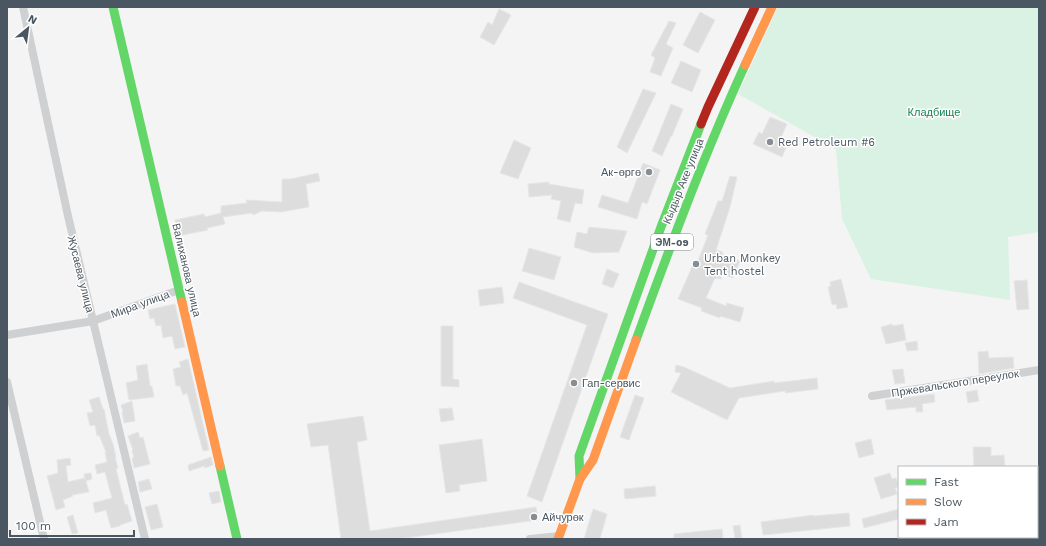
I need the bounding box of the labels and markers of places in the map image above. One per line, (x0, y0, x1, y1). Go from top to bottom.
place label: Red Petroleum #6 (778, 136, 875, 149)
marker: Red Petroleum #6 (765, 137, 775, 147)
place label: Ак-өргө (601, 166, 641, 179)
marker: Ак-өргө (644, 167, 654, 177)
place label: Urban Monkey Tent hostel (704, 252, 781, 278)
marker: Urban Monkey Tent hostel (691, 259, 701, 269)
place label: Гап-сервис (582, 377, 641, 390)
marker: Гап-сервис (569, 378, 579, 388)
place label: Айчурөк (542, 511, 584, 524)
marker: Айчурөк (529, 512, 539, 522)

